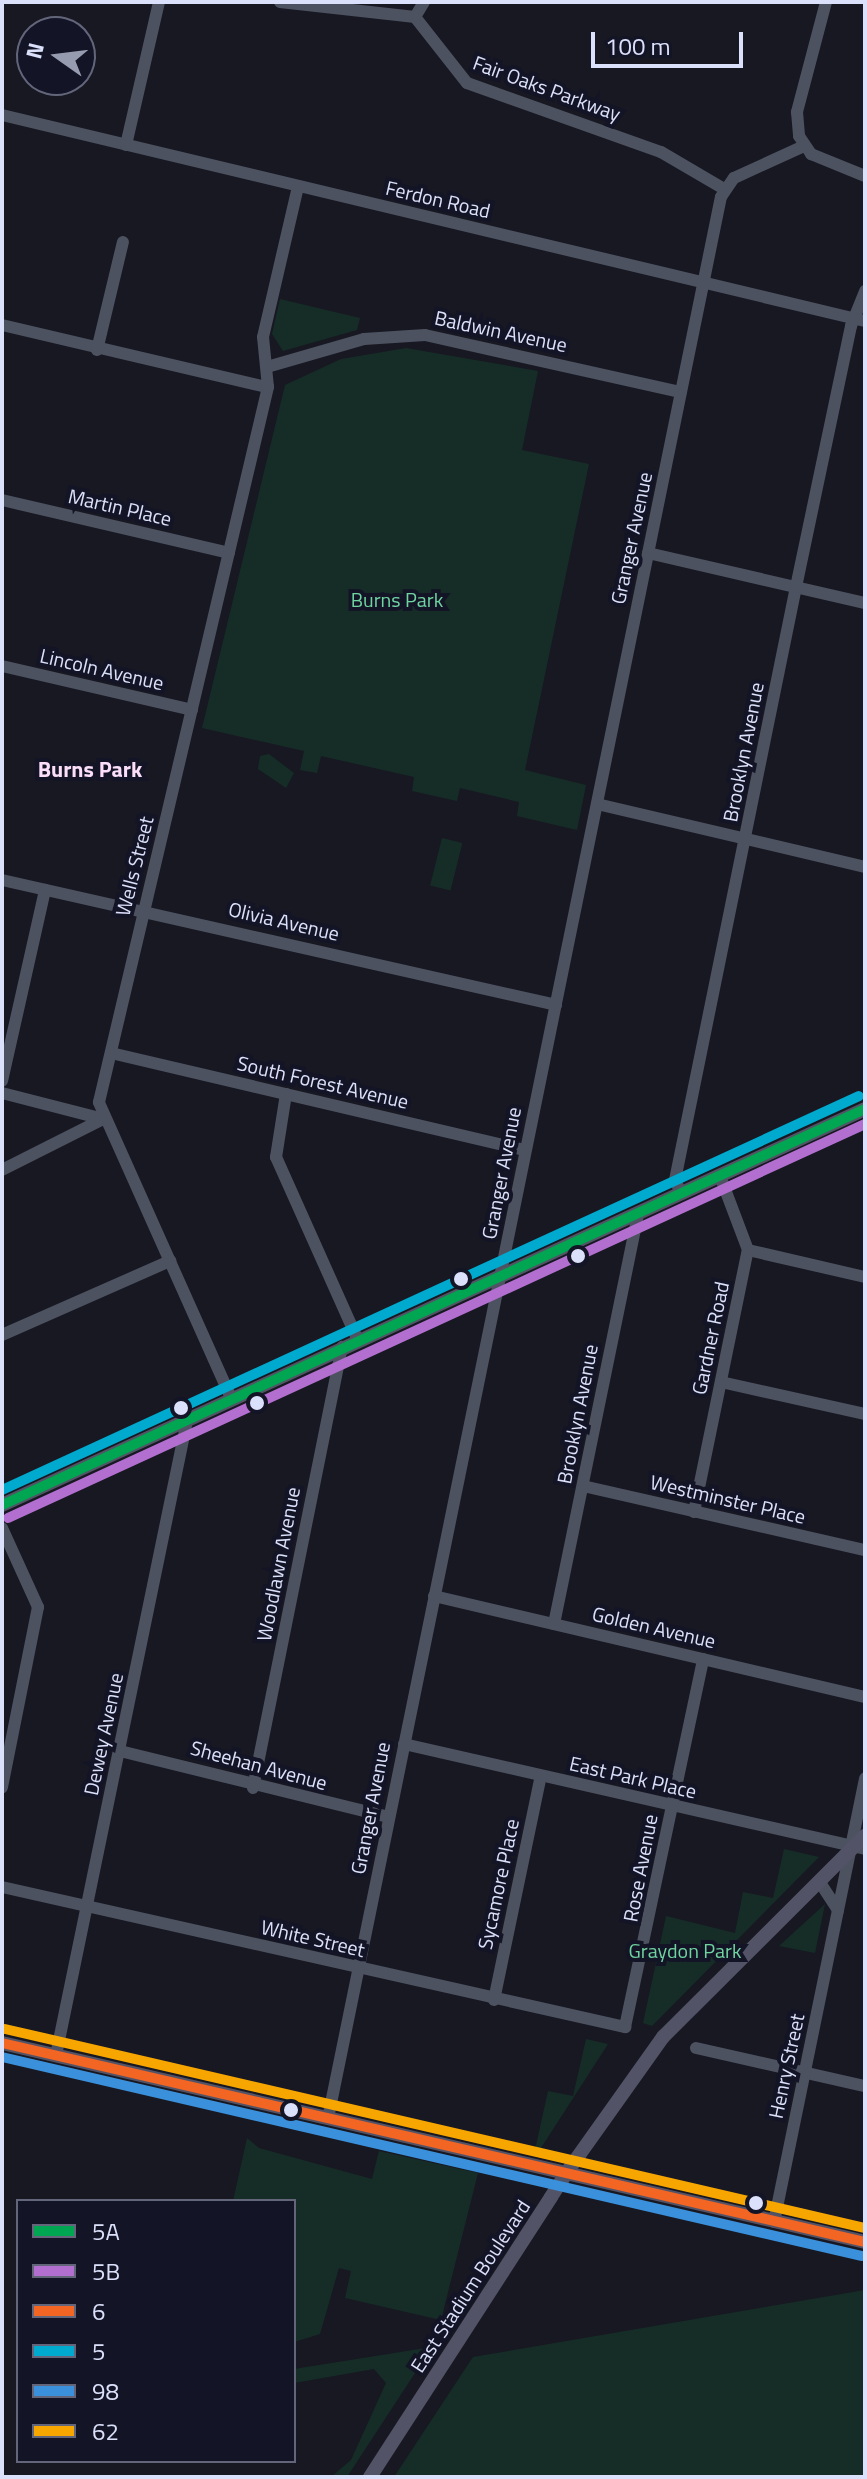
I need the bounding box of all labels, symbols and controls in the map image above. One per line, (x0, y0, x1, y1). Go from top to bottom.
north arrow (16, 16, 96, 96)
scale bar (595, 16, 747, 66)
text: 100 m (605, 28, 671, 64)
text: N (16, 39, 53, 62)
street label: Fair Oaks Parkway (470, 50, 624, 126)
street label: Ferdon Road (383, 175, 493, 223)
street label: Baldwin Avenue (433, 305, 569, 357)
street label: Granger Avenue (605, 470, 657, 606)
street label: Martin Place (66, 483, 174, 531)
park label: Burns Park (351, 587, 443, 611)
street label: Lincoln Avenue (38, 643, 166, 695)
street label: Brooklyn Avenue (718, 680, 768, 824)
district label: Burns Park (38, 757, 142, 783)
street label: Wells Street (110, 814, 158, 918)
street label: Olivia Avenue (226, 897, 342, 945)
street label: South Forest Avenue (235, 1051, 411, 1113)
street label: Granger Avenue (476, 1105, 526, 1241)
unlabelled marker (570, 1248, 586, 1264)
unlabelled marker (453, 1271, 469, 1287)
street label: Gardner Road (686, 1279, 734, 1397)
street label: Brooklyn Avenue (552, 1342, 602, 1486)
unlabelled marker (249, 1395, 265, 1411)
unlabelled marker (173, 1400, 189, 1416)
street label: Westminster Place (648, 1469, 808, 1529)
street label: Woodlawn Avenue (251, 1485, 305, 1643)
street label: Golden Avenue (590, 1601, 718, 1653)
street label: Dewey Avenue (78, 1671, 128, 1797)
street label: Sheehan Avenue (188, 1735, 330, 1795)
street label: Granger Avenue (345, 1740, 395, 1876)
street label: East Park Place (567, 1751, 699, 1803)
street label: Rose Avenue (618, 1812, 662, 1924)
street label: Sycamore Place (472, 1817, 524, 1951)
street label: White Street (259, 1914, 367, 1962)
park label: Graydon Park (628, 1938, 742, 1962)
street label: Henry Street (763, 2011, 809, 2121)
unlabelled marker (283, 2102, 299, 2118)
street label: East Stadium Boulevard (405, 2195, 535, 2377)
unlabelled marker (748, 2195, 764, 2211)
legend (16, 2199, 296, 2463)
text: 5A (92, 2213, 120, 2249)
text: 5B (92, 2253, 120, 2289)
text: 6 (92, 2293, 105, 2329)
text: 5 (92, 2333, 105, 2369)
text: 98 (92, 2373, 119, 2409)
text: 62 (92, 2413, 119, 2449)

